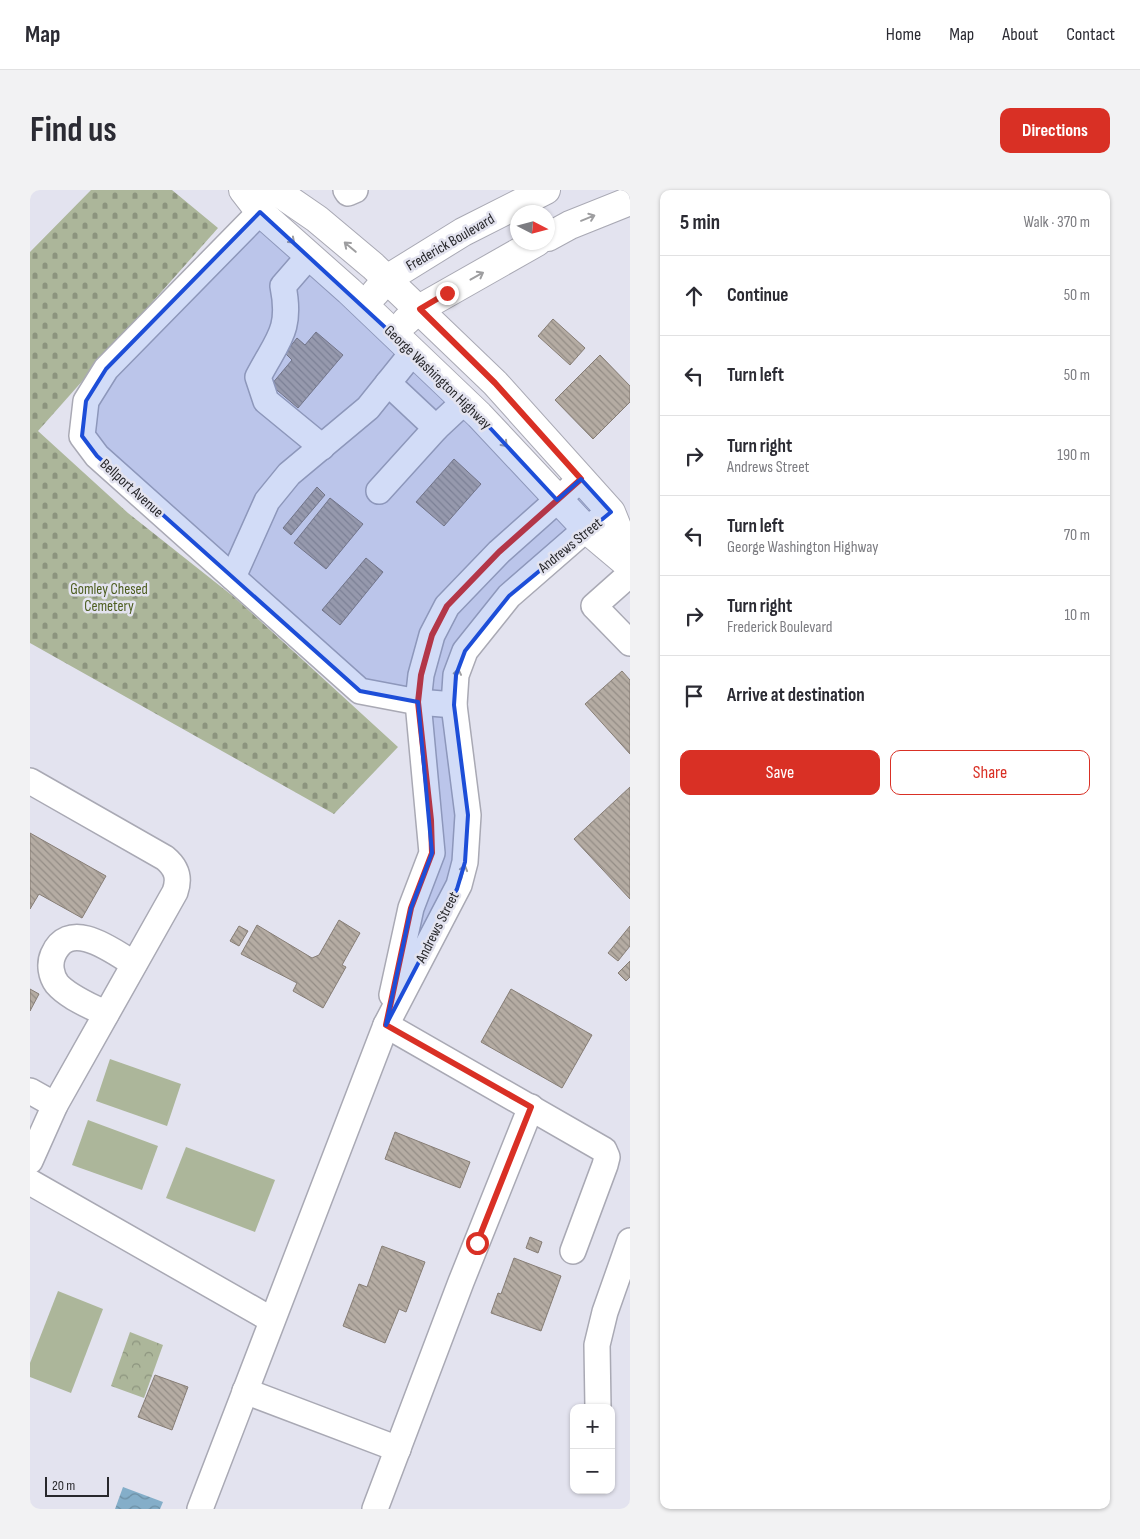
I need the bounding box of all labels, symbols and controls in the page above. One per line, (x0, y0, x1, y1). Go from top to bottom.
text: Map (25, 20, 60, 49)
text: Home (886, 24, 921, 45)
text: Map (949, 24, 974, 45)
text: About (1002, 24, 1038, 45)
text: Contact (1066, 24, 1115, 45)
button: Directions (1000, 108, 1110, 153)
text: Find us (30, 109, 117, 152)
north arrow (510, 205, 555, 250)
street label: Frederick Boulevard (403, 209, 498, 275)
text: 5 min (680, 210, 720, 235)
one-way arrow (580, 213, 595, 222)
text: Walk · 370 m (1023, 213, 1090, 232)
one-way arrow (282, 232, 295, 244)
one-way arrow (344, 241, 357, 253)
one-way arrow (470, 271, 484, 281)
route end (436, 282, 459, 305)
icon: ahead (680, 282, 708, 310)
text: Continue (727, 284, 788, 307)
text: 50 m (1064, 286, 1090, 305)
street label: George Washington Highway (380, 321, 495, 434)
icon: left (680, 362, 708, 390)
text: Turn left (727, 364, 784, 387)
text: 50 m (1064, 366, 1090, 385)
one-way arrow (497, 434, 508, 447)
text: Turn right (727, 435, 792, 458)
icon: right (680, 442, 708, 470)
text: 190 m (1057, 446, 1090, 465)
street label: Bellport Avenue (96, 455, 167, 522)
text: Andrews Street (727, 458, 809, 477)
street label: Andrews Street (534, 513, 607, 578)
text: Turn left (727, 515, 784, 538)
icon: left (680, 522, 708, 550)
text: 70 m (1064, 526, 1090, 545)
text: George Washington Highway (727, 538, 879, 557)
park label: Gomley Chesed Cemetery (70, 580, 148, 616)
text: Turn right (727, 595, 792, 618)
icon: right (680, 602, 708, 630)
text: 10 m (1064, 606, 1090, 625)
text: Frederick Boulevard (727, 618, 832, 637)
one-way arrow (453, 669, 462, 685)
icon: arrive (680, 682, 708, 710)
text: Arrive at destination (727, 684, 865, 707)
button: Save (680, 750, 880, 795)
button: Share (890, 750, 1090, 795)
one-way arrow (458, 865, 468, 881)
street label: Andrews Street (411, 888, 464, 967)
route start (466, 1232, 489, 1255)
map controls (570, 1404, 615, 1494)
button: + (570, 1404, 615, 1449)
button: − (570, 1449, 615, 1494)
scale bar (45, 1474, 109, 1497)
text: 20 m (52, 1477, 75, 1494)

